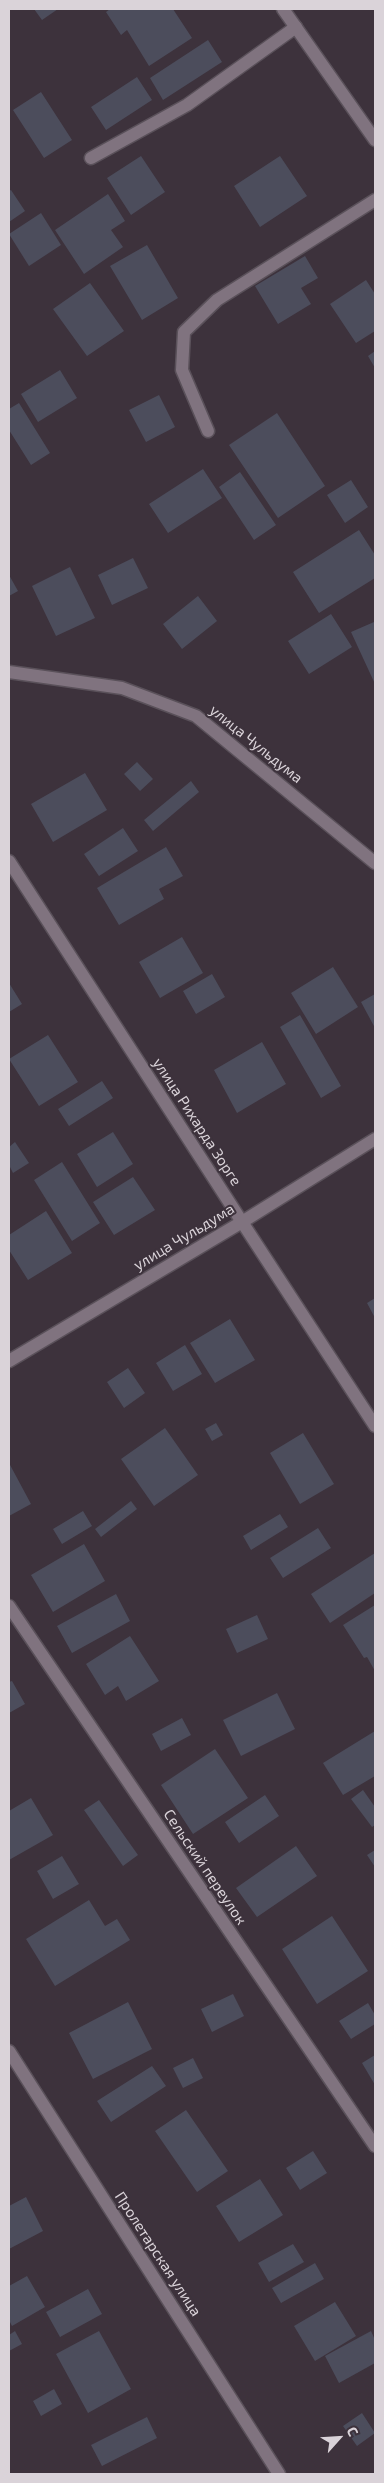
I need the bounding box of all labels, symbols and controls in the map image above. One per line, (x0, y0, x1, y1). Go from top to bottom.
street label: улица Чульдума (206, 701, 306, 787)
street label: улица Рихарда Зорге (149, 1055, 245, 1189)
street label: улица Чульдума (130, 1200, 238, 1274)
street label: Сельский переулок (160, 1806, 250, 1928)
street label: Пролетарская улица (111, 2188, 205, 2320)
north arrow (314, 2413, 364, 2463)
text: С (343, 2424, 362, 2439)

